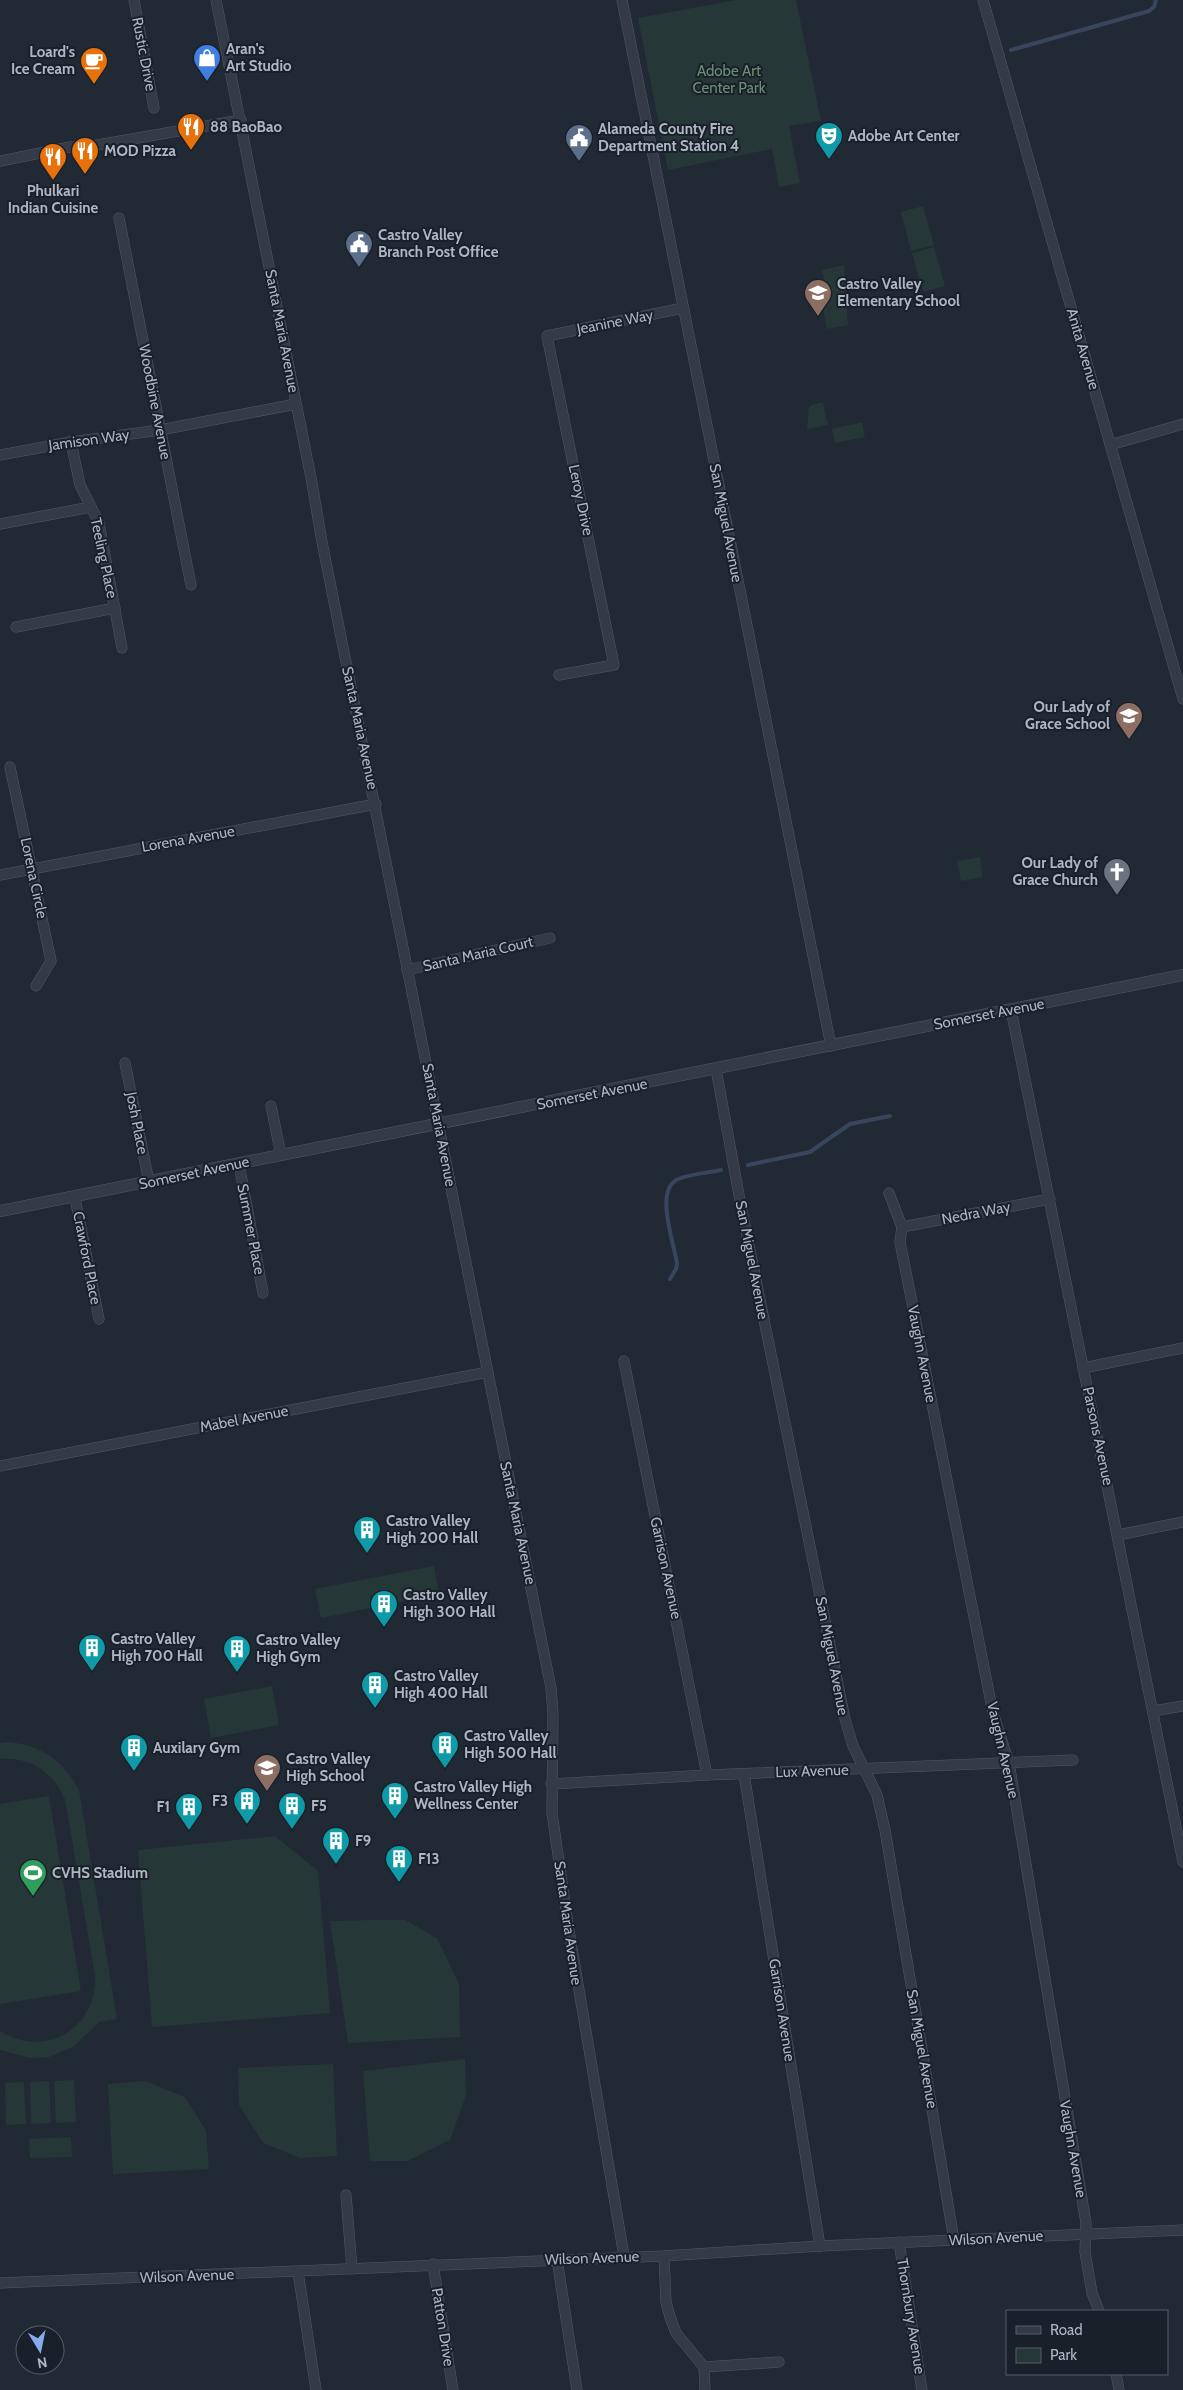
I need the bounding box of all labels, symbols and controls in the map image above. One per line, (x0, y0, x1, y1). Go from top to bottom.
street label: Rustic Drive (128, 15, 160, 93)
place label: Aran's Art Studio (226, 40, 292, 75)
place label: Loard's Ice Cream (11, 43, 75, 78)
shop icon: Aran's Art Studio (192, 43, 222, 82)
cafe icon: Loard's Ice Cream (79, 46, 109, 85)
park label: Adobe Art Center Park (693, 62, 766, 97)
restaurant icon: 88 BaoBao (176, 112, 206, 151)
place label: 88 BaoBao (210, 118, 282, 136)
place label: Alameda County Fire Department Station 4 (598, 120, 739, 155)
theatre icon: Adobe Art Center (814, 121, 844, 160)
public building icon: Alameda County Fire Department Station 4 (564, 123, 594, 162)
place label: Adobe Art Center (848, 127, 960, 145)
restaurant icon: MOD Pizza (70, 136, 100, 175)
restaurant icon: Phulkari Indian Cuisine (38, 142, 68, 181)
place label: MOD Pizza (104, 142, 177, 160)
place label: Phulkari Indian Cuisine (8, 182, 99, 217)
place label: Castro Valley Branch Post Office (378, 226, 499, 261)
public building icon: Castro Valley Branch Post Office (344, 229, 374, 268)
street label: Santa Maria Avenue (261, 268, 303, 394)
place label: Castro Valley Elementary School (837, 275, 960, 310)
school or university icon: Castro Valley Elementary School (803, 278, 833, 317)
street label: Jeanine Way (574, 306, 655, 338)
street label: Anita Avenue (1063, 306, 1103, 392)
street label: Woodbine Avenue (135, 343, 175, 461)
street label: Jamison Way (46, 425, 131, 455)
street label: San Miguel Avenue (706, 462, 746, 584)
street label: Leroy Drive (565, 463, 597, 538)
street label: Teeling Place (87, 516, 121, 600)
street label: Santa Maria Avenue (338, 665, 382, 791)
place label: Our Lady of Grace School (1025, 698, 1110, 733)
school or university icon: Our Lady of Grace School (1114, 701, 1144, 740)
street label: Lorena Avenue (140, 822, 236, 856)
street label: Lorena Circle (17, 836, 51, 920)
place label: Our Lady of Grace Church (1012, 854, 1098, 889)
church icon: Our Lady of Grace Church (1102, 857, 1132, 896)
street label: Santa Maria Court (421, 933, 535, 975)
street label: Somerset Avenue (932, 994, 1046, 1034)
street label: Santa Maria Avenue (418, 1062, 460, 1188)
street label: Somerset Avenue (535, 1074, 649, 1114)
street label: Josh Place (122, 1089, 152, 1156)
street label: Somerset Avenue (137, 1152, 251, 1193)
street label: Summer Place (233, 1182, 269, 1276)
street label: Nedra Way (940, 1197, 1012, 1228)
street label: San Miguel Avenue (732, 1199, 772, 1321)
street label: Crawford Place (69, 1210, 105, 1306)
street label: Vaughn Avenue (904, 1304, 940, 1404)
street label: Parsons Avenue (1079, 1385, 1117, 1487)
street label: Mabel Avenue (198, 1402, 290, 1436)
street label: Santa Maria Avenue (496, 1460, 540, 1586)
place label: Castro Valley High 200 Hall (386, 1512, 478, 1547)
building icon: Castro Valley High 200 Hall (352, 1515, 382, 1554)
street label: Garrison Avenue (646, 1515, 686, 1621)
place label: Castro Valley High 300 Hall (403, 1586, 495, 1621)
building icon: Castro Valley High 300 Hall (369, 1589, 399, 1628)
street label: San Miguel Avenue (812, 1595, 852, 1717)
place label: Castro Valley High 700 Hall (111, 1630, 203, 1665)
place label: Castro Valley High Gym (256, 1631, 341, 1666)
building icon: Castro Valley High 700 Hall (77, 1633, 107, 1672)
building icon: Castro Valley High Gym (222, 1634, 252, 1673)
place label: Castro Valley High 400 Hall (394, 1667, 488, 1702)
building icon: Castro Valley High 400 Hall (360, 1670, 390, 1709)
street label: Vaughn Avenue (983, 1700, 1023, 1800)
place label: Castro Valley High 500 Hall (464, 1727, 556, 1762)
building icon: Castro Valley High 500 Hall (430, 1730, 460, 1769)
building icon: Auxilary Gym (119, 1733, 149, 1772)
place label: Auxilary Gym (153, 1739, 240, 1757)
place label: Castro Valley High School (286, 1750, 371, 1785)
school or university icon: Castro Valley High School (252, 1753, 282, 1792)
street label: Lux Avenue (775, 1761, 849, 1781)
place label: Castro Valley High Wellness Center (414, 1778, 532, 1813)
building icon: Castro Valley High Wellness Center (380, 1781, 410, 1820)
building icon: F3 (232, 1786, 262, 1825)
building icon: F5 (277, 1791, 307, 1830)
building icon: F1 (174, 1792, 204, 1831)
place label: F3 (212, 1792, 228, 1810)
place label: F5 (311, 1797, 327, 1815)
place label: F1 (157, 1798, 170, 1816)
building icon: F9 (321, 1826, 351, 1865)
place label: F9 (355, 1832, 371, 1850)
building icon: F13 (384, 1844, 414, 1883)
place label: F13 (418, 1850, 440, 1868)
sports icon: CVHS Stadium (18, 1858, 48, 1897)
street label: Santa Maria Avenue (550, 1860, 586, 1987)
place label: CVHS Stadium (52, 1864, 148, 1882)
street label: Garrison Avenue (765, 1957, 799, 2063)
street label: San Miguel Avenue (903, 1988, 941, 2110)
street label: Vaughn Avenue (1056, 2099, 1090, 2199)
street label: Wilson Avenue (948, 2227, 1044, 2249)
street label: Wilson Avenue (544, 2247, 640, 2269)
street label: Thornbury Avenue (893, 2257, 929, 2375)
street label: Wilson Avenue (139, 2265, 235, 2287)
street label: Patton Drive (428, 2287, 458, 2368)
legend (1006, 2310, 1168, 2375)
text: Road (1050, 2321, 1083, 2339)
north arrow (15, 2325, 65, 2375)
text: Park (1050, 2346, 1077, 2364)
text: N (36, 2353, 49, 2373)

